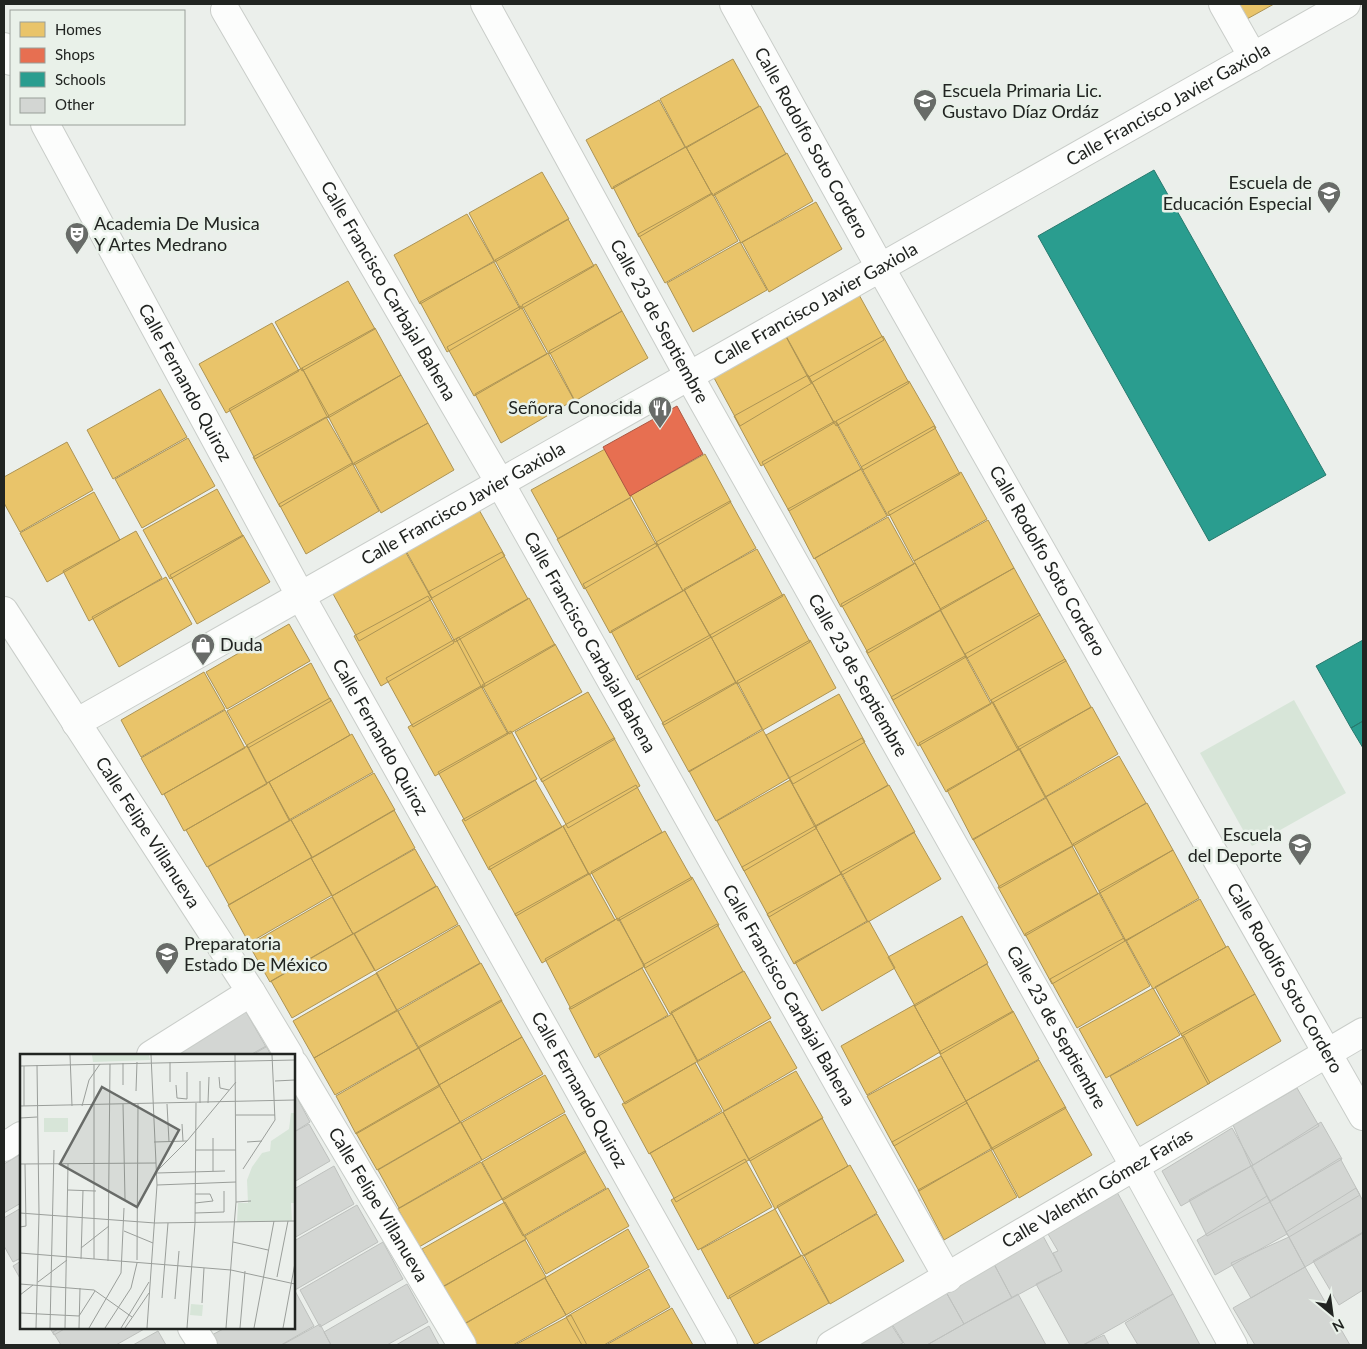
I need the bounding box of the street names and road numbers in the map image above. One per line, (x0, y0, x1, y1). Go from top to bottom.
street label: Calle Francisco Javier Gaxiola (1062, 37, 1273, 170)
street label: Calle Rodolfo Soto Cordero (750, 43, 874, 242)
street label: Calle Francisco Carbajal Bahena (317, 177, 462, 404)
street label: Calle 23 de Septiembre (606, 235, 714, 407)
street label: Calle Francisco Javier Gaxiola (709, 237, 921, 370)
street label: Calle Fernando Quiroz (134, 299, 237, 465)
street label: Calle Francisco Javier Gaxiola (357, 437, 569, 569)
street label: Calle Rodolfo Soto Cordero (985, 461, 1111, 659)
street label: Calle Francisco Carbajal Bahena (520, 527, 662, 756)
street label: Calle 23 de Septiembre (804, 589, 913, 760)
street label: Calle Fernando Quiroz (328, 655, 434, 819)
street label: Calle Felipe Villanueva (91, 752, 206, 912)
street label: Calle Rodolfo Soto Cordero (1223, 879, 1348, 1077)
street label: Calle Francisco Carbajal Bahena (718, 880, 860, 1109)
street label: Calle 23 de Septiembre (1002, 941, 1112, 1112)
street label: Calle Fernando Quiroz (527, 1008, 633, 1172)
street label: Calle Felipe Villanueva (324, 1123, 434, 1285)
street label: Calle Valentín Gómez Farías (997, 1123, 1197, 1252)

